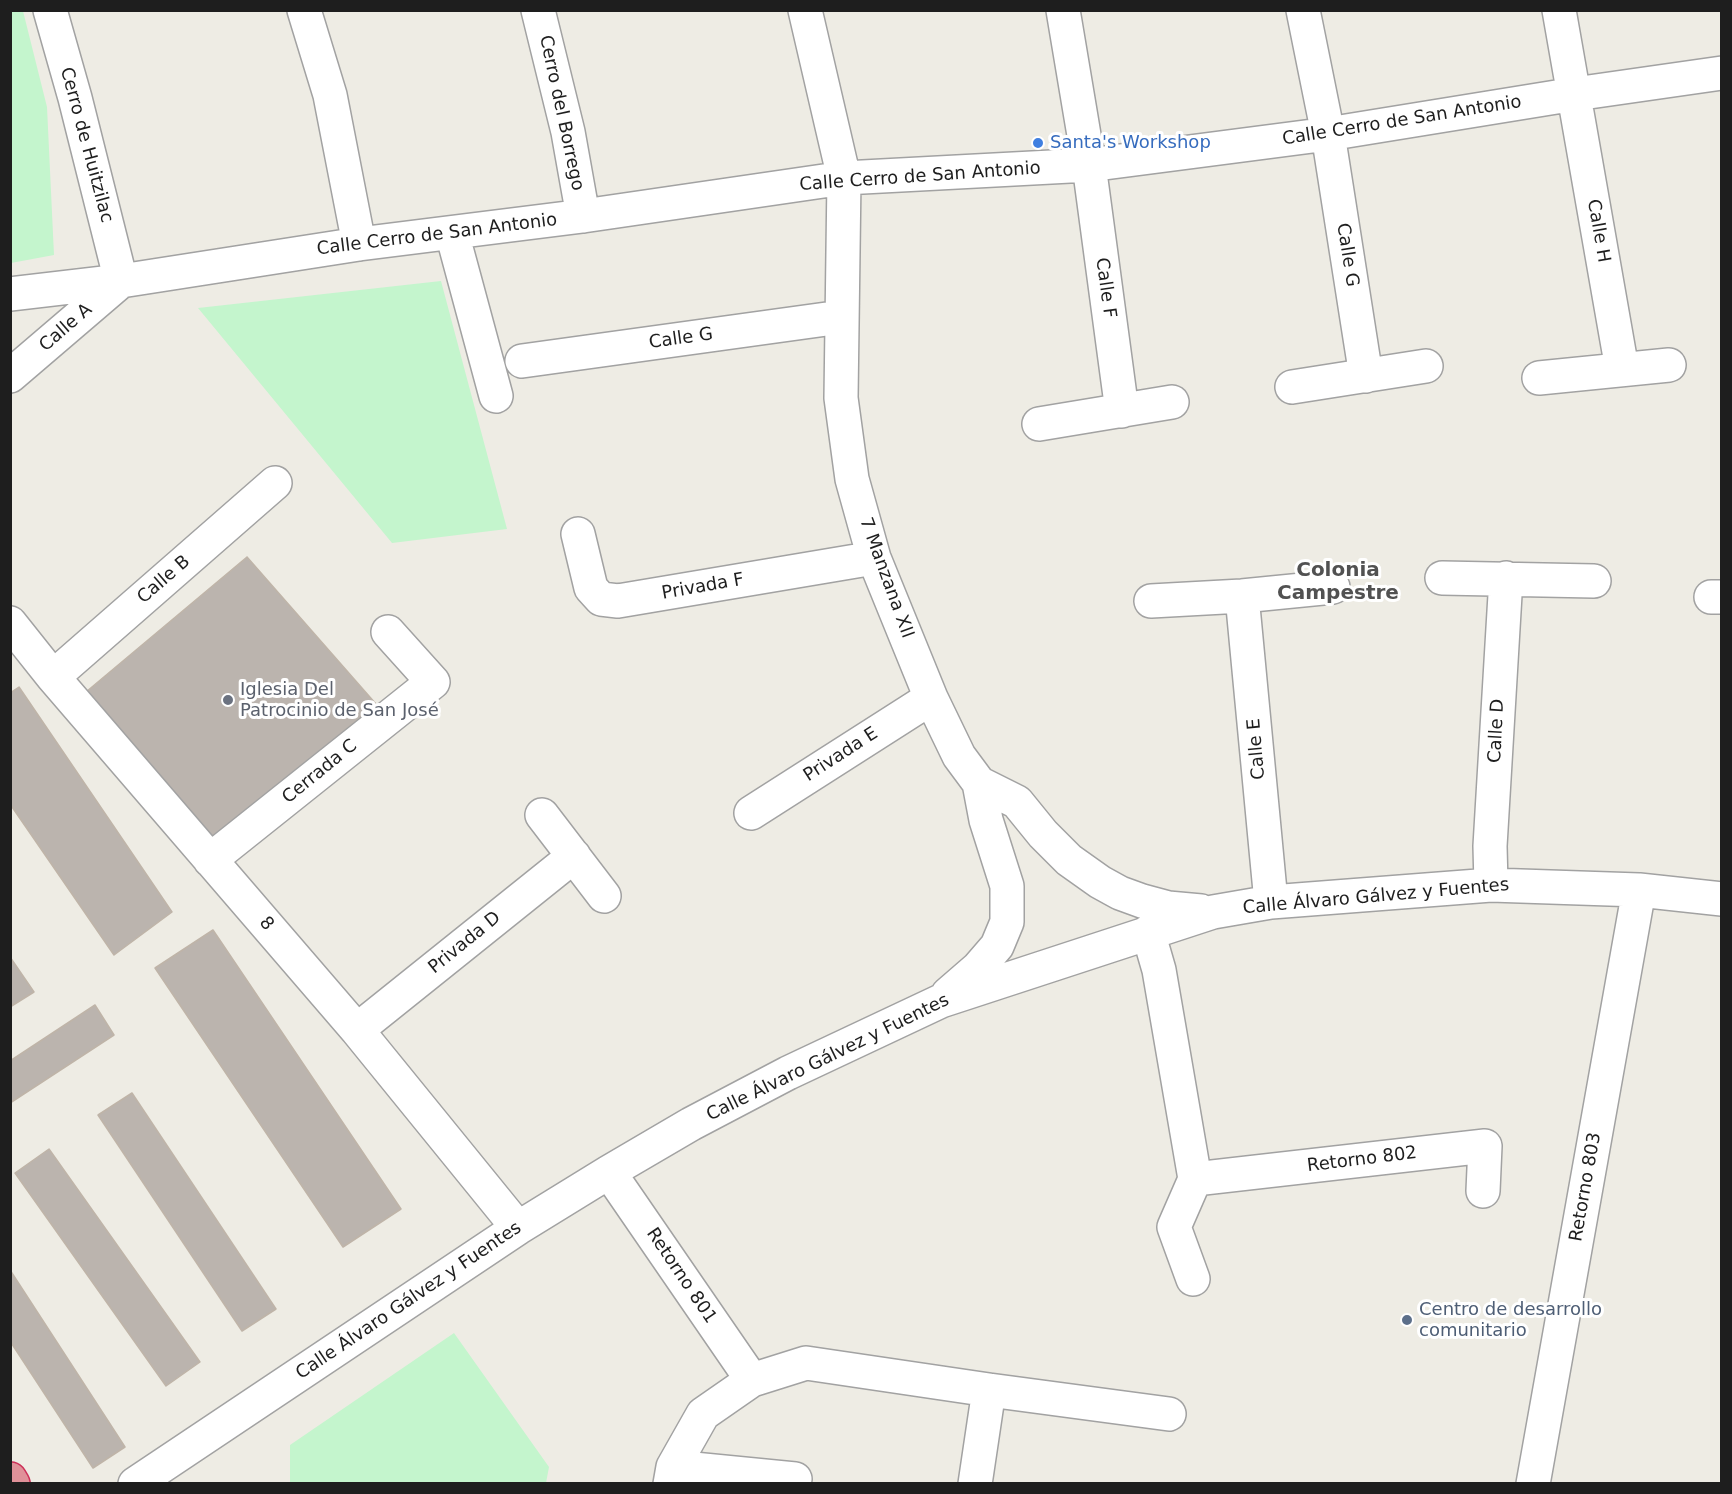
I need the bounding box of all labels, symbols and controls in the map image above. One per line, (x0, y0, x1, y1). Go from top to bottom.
street label: Cerro del Borrego (534, 33, 588, 193)
street label: Cerro de Huitzilac (55, 65, 117, 225)
street label: Calle Cerro de San Antonio (1281, 91, 1523, 151)
place label: Santa's Workshop (1050, 132, 1211, 154)
marker: Santa's Workshop (1031, 136, 1045, 150)
street label: Calle Cerro de San Antonio (799, 158, 1041, 196)
street label: Calle H (1582, 198, 1614, 264)
street label: Calle Cerro de San Antonio (316, 210, 558, 260)
street label: Calle G (1331, 222, 1363, 288)
street label: Calle F (1090, 256, 1120, 320)
street label: Calle A (35, 299, 97, 357)
street label: Calle G (648, 324, 714, 354)
street label: 7 Manzana XII (854, 515, 918, 641)
street label: Calle B (133, 551, 195, 609)
district label: Colonia Campestre (1277, 559, 1399, 606)
street label: Privada F (660, 569, 746, 605)
place label: Iglesia Del Patrocinio de San José (240, 679, 439, 722)
marker: Iglesia Del Patrocinio de San José (221, 693, 235, 707)
street label: Calle D (1485, 698, 1509, 764)
street label: Calle E (1244, 717, 1270, 781)
street label: Privada E (800, 723, 882, 787)
street label: Cerrada C (278, 735, 362, 809)
street label: Calle Álvaro Gálvez y Fuentes (1242, 875, 1510, 919)
street label: Privada D (425, 907, 505, 979)
street label: 8 (254, 913, 278, 935)
street label: Calle Álvaro Gálvez y Fuentes (703, 990, 953, 1126)
street label: Retorno 803 (1566, 1131, 1606, 1243)
street label: Retorno 802 (1306, 1143, 1418, 1177)
street label: Calle Álvaro Gálvez y Fuentes (292, 1217, 526, 1385)
street label: Retorno 801 (641, 1224, 721, 1328)
place label: Centro de desarrollo comunitario (1419, 1299, 1602, 1342)
marker: Centro de desarrollo comunitario (1400, 1313, 1414, 1327)

